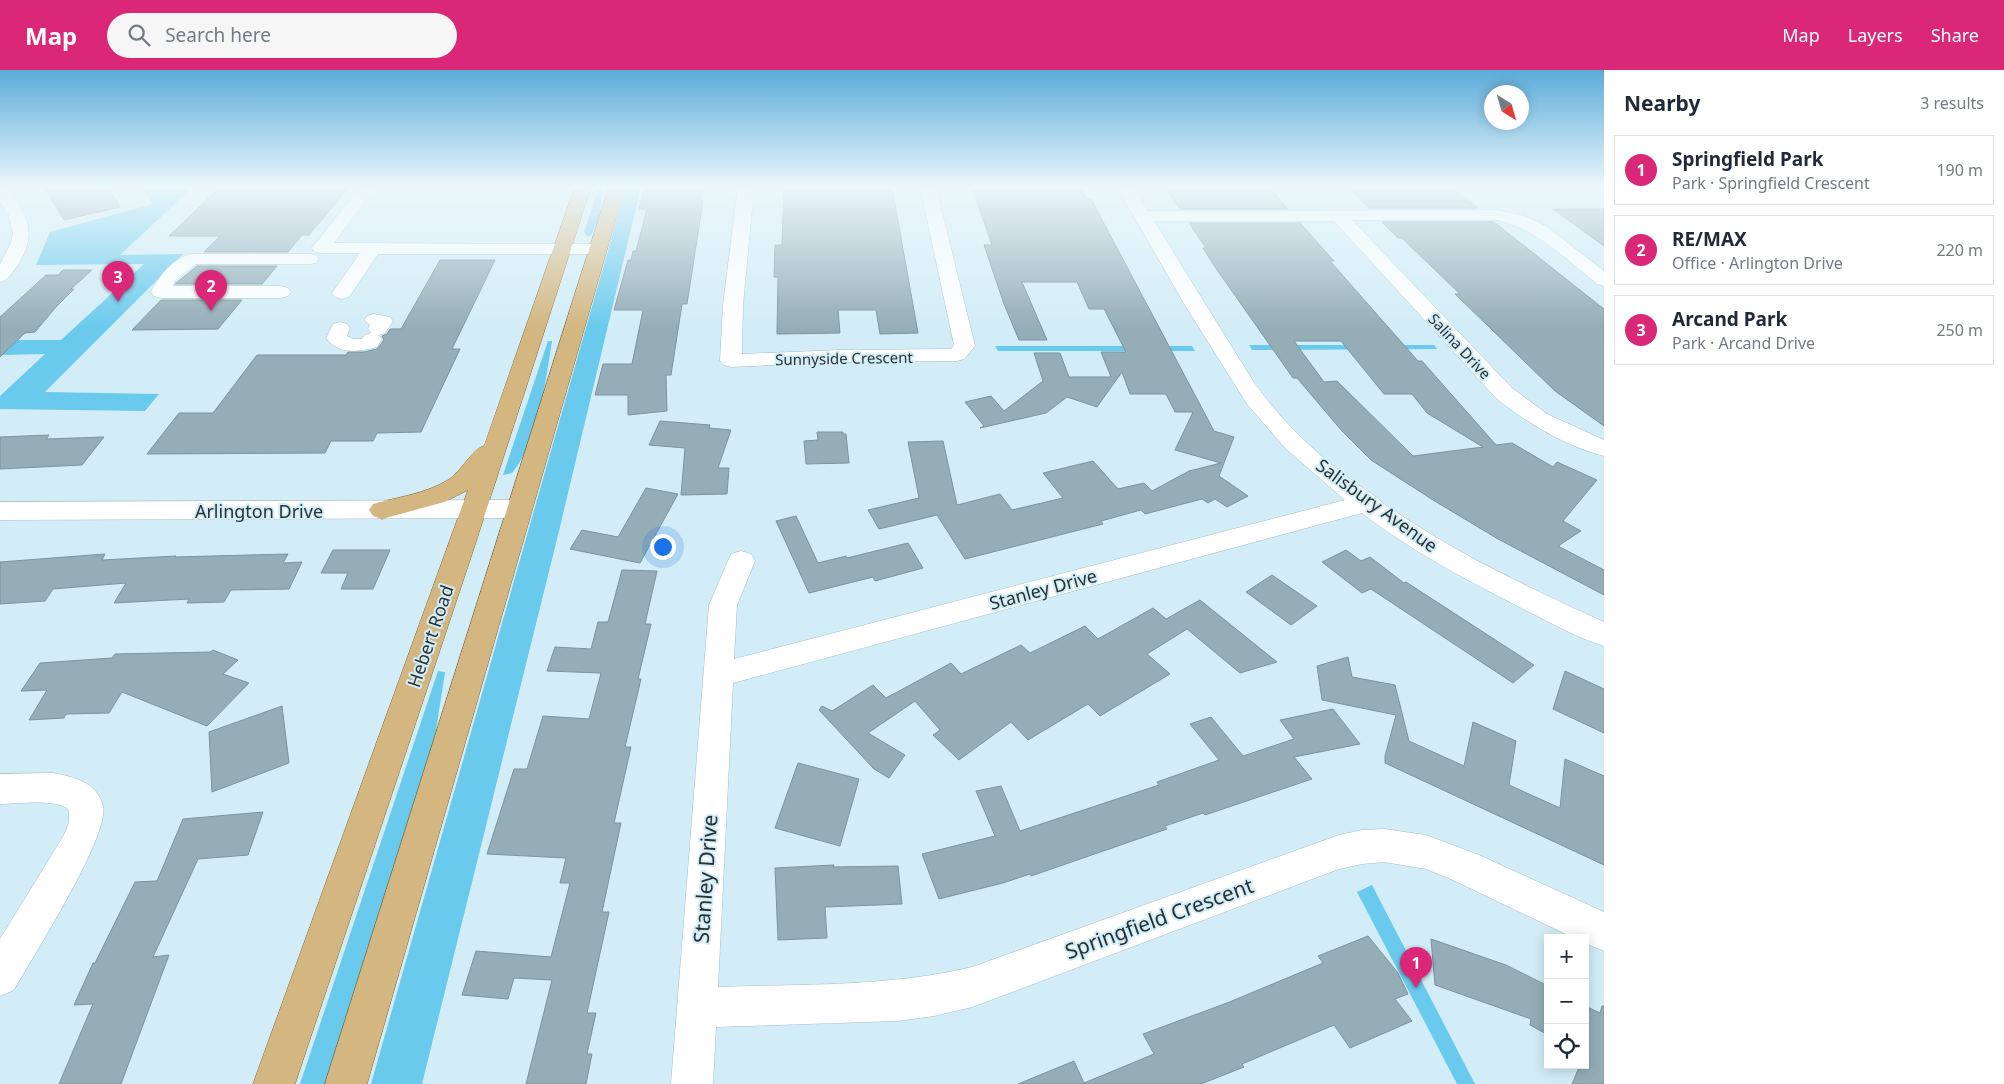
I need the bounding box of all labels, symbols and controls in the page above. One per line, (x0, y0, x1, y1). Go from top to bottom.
search box (107, 13, 457, 58)
text: Map (25, 19, 77, 52)
icon: search (125, 21, 153, 49)
text: Search here (165, 22, 271, 48)
text: Map (1782, 23, 1820, 47)
text: Layers (1848, 23, 1903, 47)
text: Share (1931, 23, 1979, 47)
north arrow (1484, 85, 1529, 130)
text: Nearby (1624, 89, 1700, 117)
text: 3 results (1920, 92, 1984, 114)
text: Springfield Park (1672, 146, 1823, 172)
text: 1 (1636, 159, 1646, 181)
text: 190 m (1936, 159, 1983, 181)
text: Park · Springfield Crescent (1672, 172, 1870, 194)
text: RE/MAX (1672, 226, 1747, 252)
text: 2 (1636, 239, 1646, 261)
text: 220 m (1936, 239, 1983, 261)
text: Office · Arlington Drive (1672, 252, 1843, 274)
pin: 3 (102, 261, 134, 302)
pin: 2 (195, 270, 227, 311)
text: Arcand Park (1672, 306, 1787, 332)
street label: Salina Drive (1424, 309, 1496, 383)
text: 3 (1636, 319, 1646, 341)
text: 250 m (1936, 319, 1983, 341)
text: Park · Arcand Drive (1672, 332, 1815, 354)
street label: Sunnyside Crescent (775, 347, 914, 369)
street label: Salisbury Avenue (1311, 453, 1443, 557)
street label: Arlington Drive (195, 499, 323, 523)
your location (650, 534, 676, 560)
street label: Stanley Drive (987, 563, 1099, 615)
street label: Hebert Road (401, 582, 459, 690)
street label: Stanley Drive (687, 814, 723, 944)
street label: Springfield Crescent (1061, 871, 1257, 965)
map controls (1544, 934, 1589, 1069)
button: + (1544, 934, 1589, 979)
pin: 1 (1400, 947, 1432, 988)
button: − (1544, 979, 1589, 1024)
button: locate (1544, 1024, 1589, 1069)

